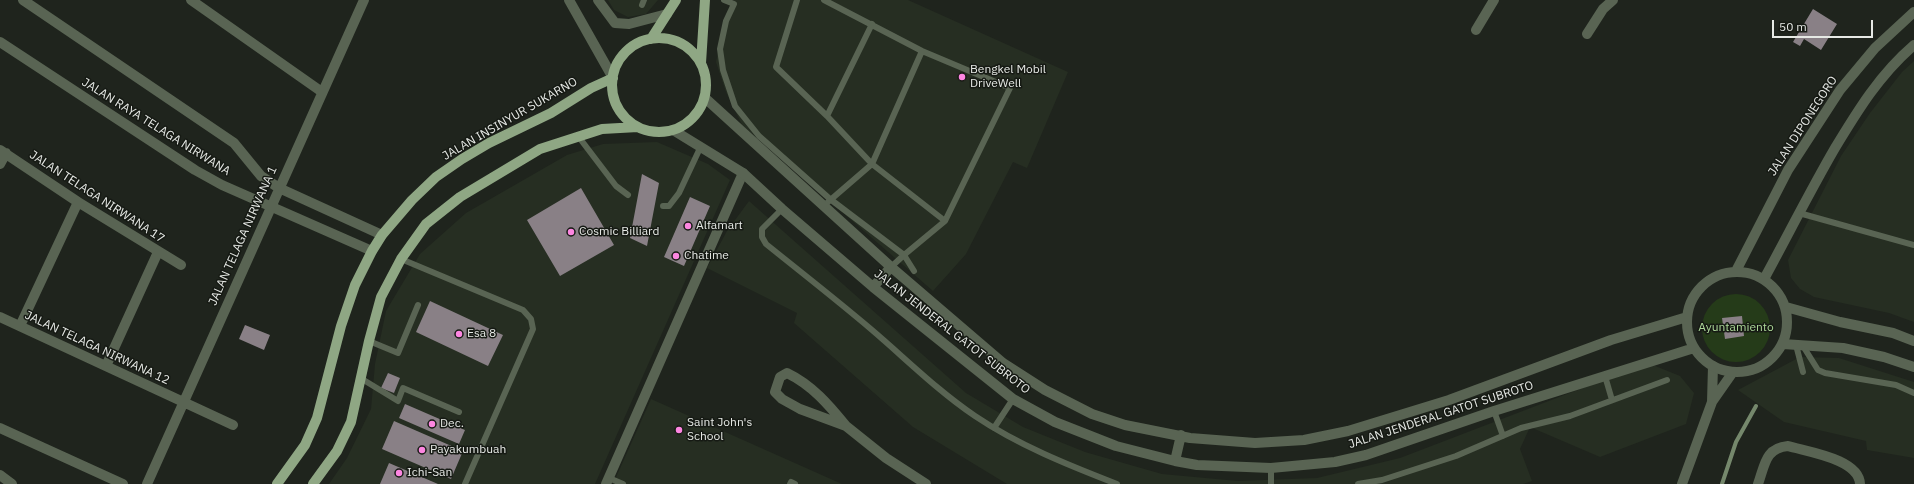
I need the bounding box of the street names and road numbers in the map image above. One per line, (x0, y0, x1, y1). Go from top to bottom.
street label: JALAN DIPONEGORO (1765, 73, 1841, 179)
street label: JALAN INSINYUR SUKARNO (440, 74, 580, 164)
street label: JALAN RAYA TELAGA NIRWANA (79, 75, 233, 179)
street label: JALAN TELAGA NIRWANA 17 (27, 148, 167, 246)
street label: JALAN TELAGA NIRWANA 1 (206, 164, 280, 308)
street label: JALAN JENDERAL GATOT SUBROTO (871, 267, 1033, 397)
street label: JALAN TELAGA NIRWANA 12 (22, 308, 172, 388)
street label: JALAN JENDERAL GATOT SUBROTO (1347, 378, 1535, 452)

